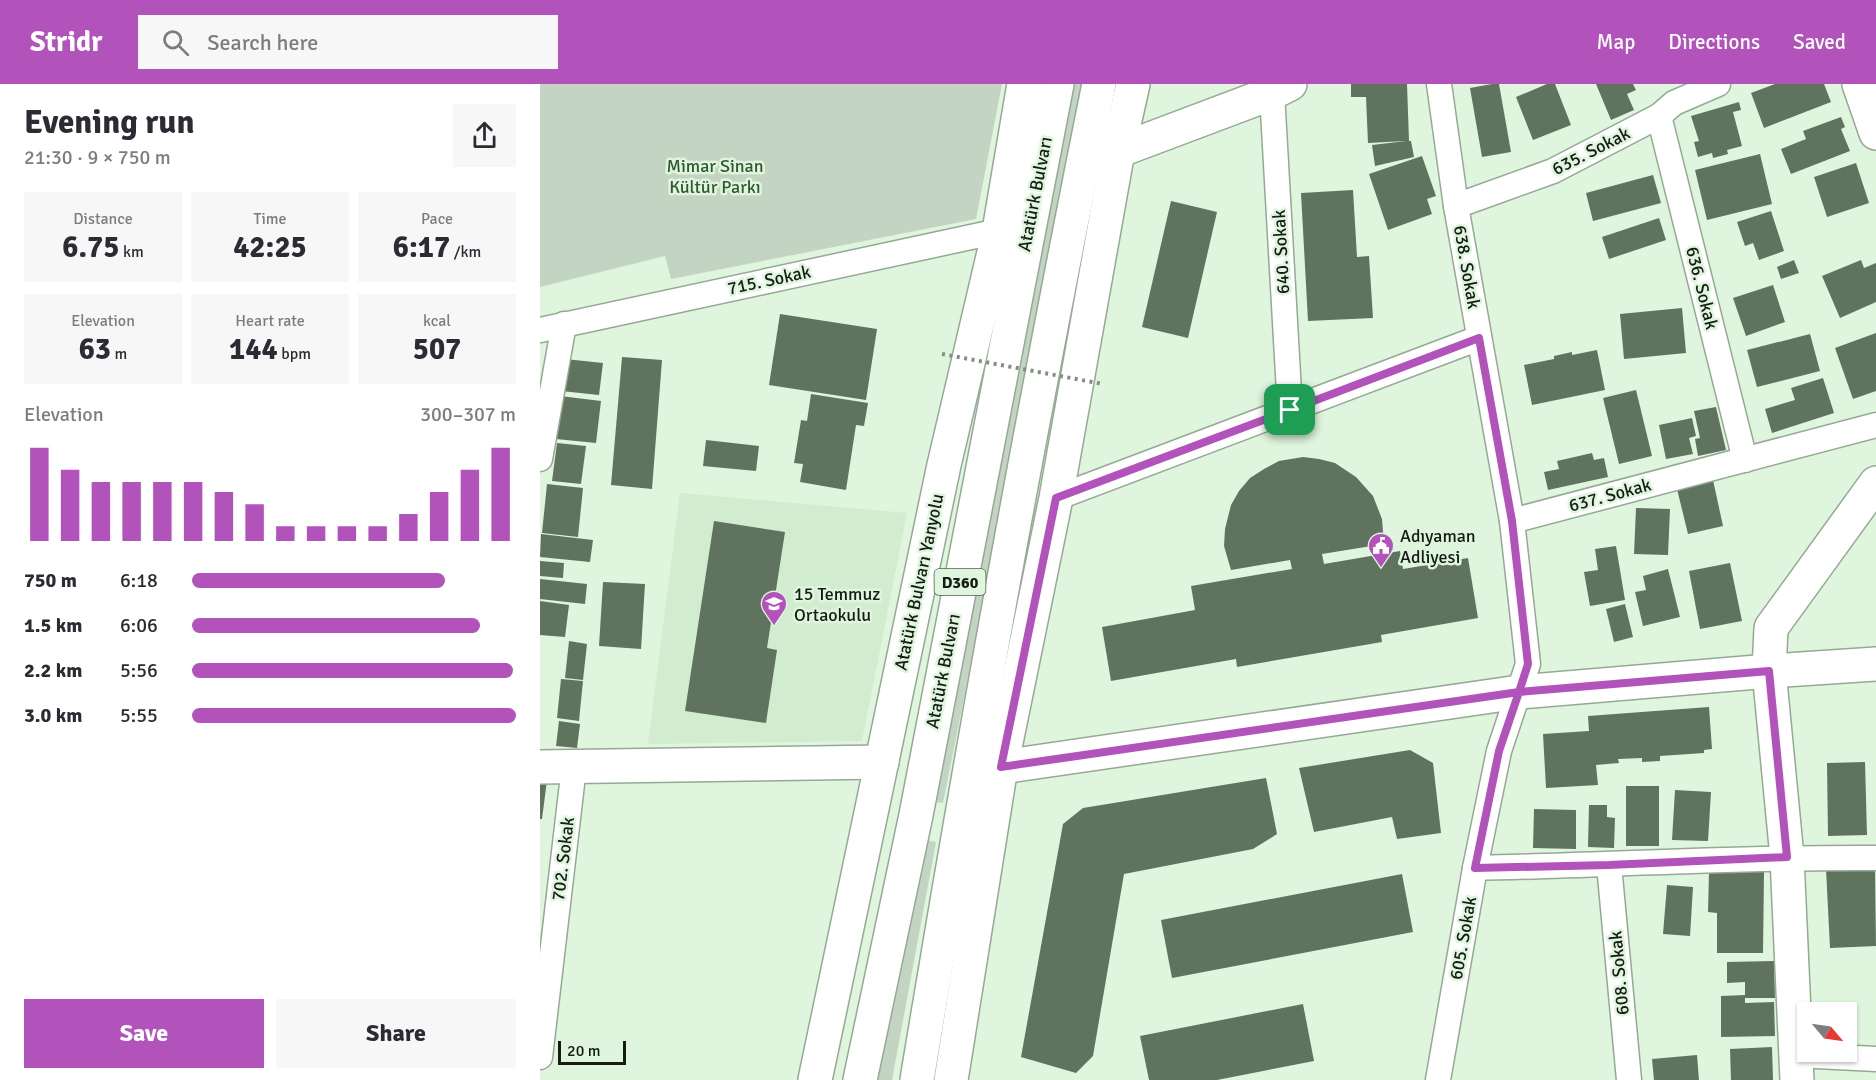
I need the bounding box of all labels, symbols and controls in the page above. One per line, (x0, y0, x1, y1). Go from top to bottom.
search box (138, 15, 558, 69)
text: Stridr (30, 25, 102, 59)
icon: search (159, 26, 192, 59)
text: Search here (207, 29, 318, 56)
text: Map (1597, 29, 1635, 55)
text: Directions (1668, 29, 1760, 55)
text: Saved (1793, 29, 1846, 55)
text: Evening run (24, 102, 194, 143)
button: share (453, 104, 516, 167)
street label: 635. Sokak (1548, 122, 1634, 180)
street label: Atatürk Bulvarı (1013, 135, 1057, 253)
text: 21:30 · 9 × 750 m (24, 145, 171, 170)
park label: Mimar Sinan Kültür Parkı (666, 155, 764, 198)
text: Distance (73, 209, 133, 229)
text: Time (254, 209, 286, 229)
text: Pace (421, 209, 453, 229)
street label: 640. Sokak (1268, 209, 1294, 295)
street label: 638. Sokak (1449, 224, 1485, 310)
text: 6.75 (62, 229, 119, 266)
text: 42:25 (233, 229, 307, 266)
text: 6:17 (393, 229, 450, 266)
text: km (119, 242, 144, 262)
text: /km (450, 242, 481, 262)
street label: 636. Sokak (1681, 244, 1723, 332)
street label: 715. Sokak (725, 260, 813, 300)
text: Elevation (71, 311, 135, 331)
text: Heart rate (235, 311, 305, 331)
text: kcal (423, 311, 451, 331)
text: 63 (79, 331, 111, 368)
text: 144 (229, 331, 278, 368)
text: 507 (413, 331, 461, 368)
text: m (111, 344, 127, 364)
text: bpm (278, 344, 311, 364)
pin (1264, 384, 1315, 435)
icon: arrive (1273, 393, 1306, 426)
text: Elevation (24, 402, 104, 427)
text: 300–307 m (420, 402, 516, 427)
street label: 637. Sokak (1566, 473, 1654, 517)
street label: Atatürk Bulvarı Yanyolu (890, 492, 948, 672)
place label: Adıyaman Adliyesi (1400, 525, 1476, 568)
public building icon: Adıyaman Adliyesi (1366, 531, 1396, 569)
text: 750 m (24, 568, 77, 593)
text: 6:18 (120, 568, 158, 593)
road number: D360 (934, 569, 986, 595)
place label: 15 Temmuz Ortaokulu (794, 583, 880, 626)
school or university icon: 15 Temmuz Ortaokulu (759, 589, 789, 627)
street label: Atatürk Bulvarı (921, 612, 965, 730)
text: 1.5 km (24, 613, 82, 638)
text: 6:06 (120, 613, 158, 638)
text: 2.2 km (24, 658, 82, 683)
text: 5:56 (120, 658, 158, 683)
text: 3.0 km (24, 703, 82, 728)
text: 5:55 (120, 703, 158, 728)
street label: 702. Sokak (547, 816, 579, 902)
street label: 605. Sokak (1445, 895, 1481, 981)
street label: 608. Sokak (1604, 930, 1634, 1016)
button: Save (24, 999, 264, 1068)
button: Share (276, 999, 516, 1068)
north arrow (1797, 1002, 1857, 1062)
map controls (1797, 1002, 1857, 1062)
scale bar (558, 1038, 626, 1066)
text: 20 m (567, 1041, 601, 1061)

